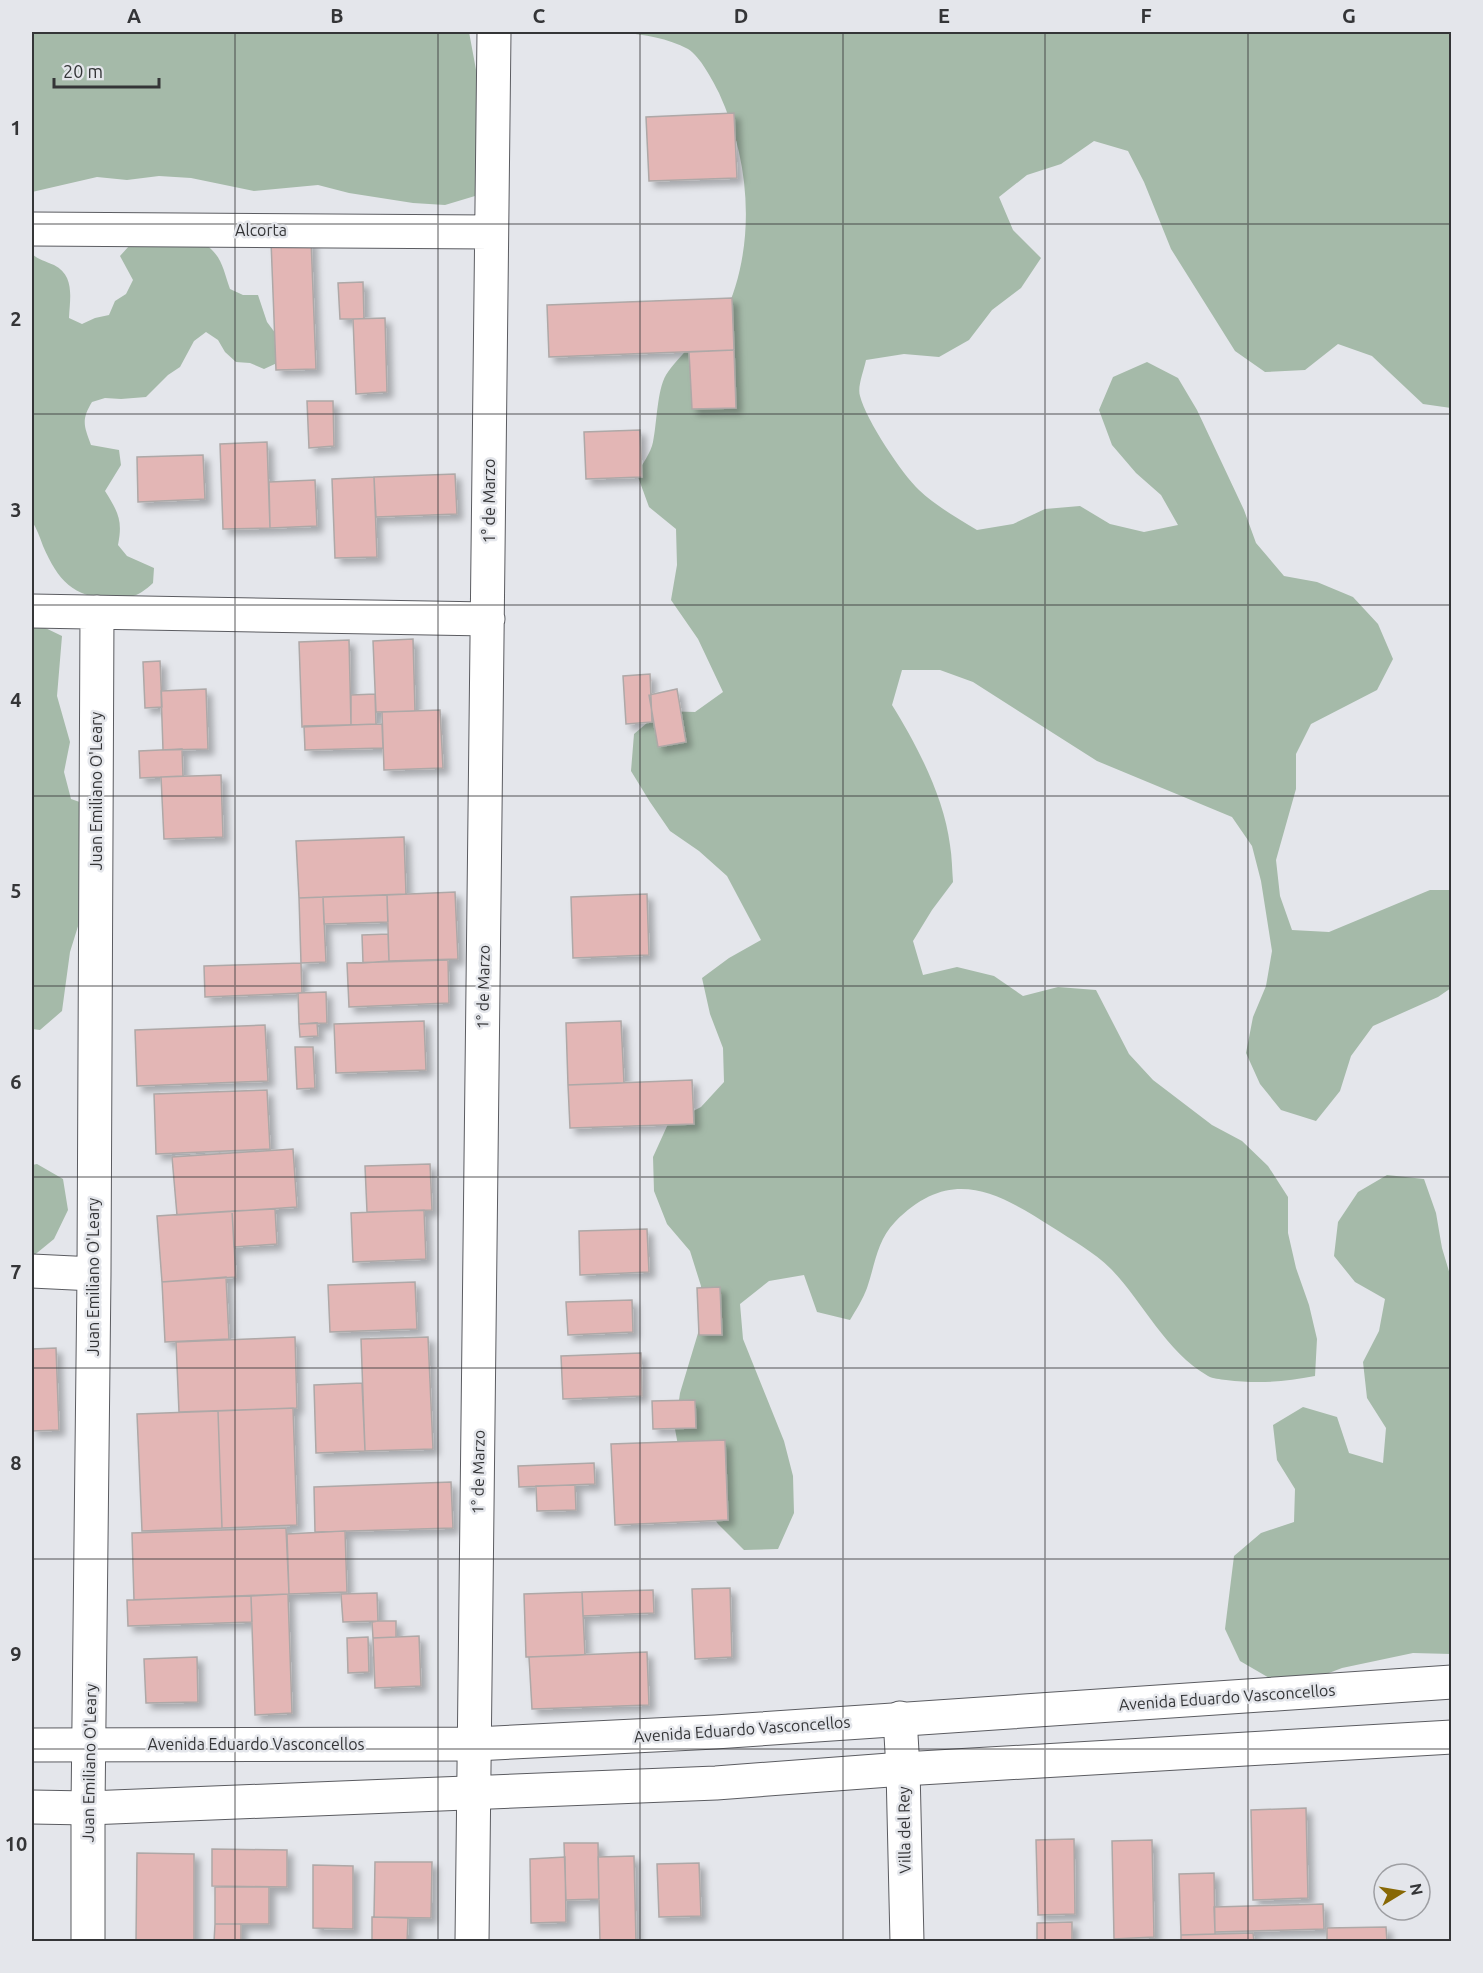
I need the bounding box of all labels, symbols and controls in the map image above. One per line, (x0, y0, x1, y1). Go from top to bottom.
text: A (127, 4, 141, 27)
text: B (330, 4, 344, 27)
text: C (533, 4, 546, 27)
text: D (734, 4, 748, 27)
text: E (938, 4, 950, 27)
text: F (1140, 4, 1152, 27)
text: G (1342, 4, 1356, 27)
scale bar (54, 51, 159, 89)
text: 20 m (63, 61, 103, 81)
text: 1 (10, 116, 22, 139)
street label: Alcorta (235, 221, 287, 239)
text: 2 (10, 307, 22, 330)
street label: 1° de Marzo (480, 459, 498, 543)
text: 3 (10, 498, 22, 521)
text: 4 (10, 688, 22, 711)
street label: Juan Emiliano O'Leary (87, 711, 105, 870)
text: 5 (10, 879, 22, 902)
street label: 1° de Marzo (473, 945, 493, 1029)
text: 6 (10, 1070, 22, 1093)
street label: Juan Emiliano O'Leary (84, 1197, 102, 1356)
text: 7 (10, 1260, 22, 1283)
street label: 1° de Marzo (468, 1430, 488, 1514)
text: 8 (10, 1451, 22, 1474)
text: 9 (10, 1642, 22, 1665)
street label: Avenida Eduardo Vasconcellos (1118, 1680, 1336, 1714)
street label: Juan Emiliano O'Leary (79, 1683, 99, 1842)
street label: Avenida Eduardo Vasconcellos (633, 1712, 851, 1746)
street label: Avenida Eduardo Vasconcellos (148, 1735, 365, 1753)
street label: Villa del Rey (894, 1786, 914, 1874)
text: 10 (5, 1832, 27, 1855)
north arrow (1372, 1862, 1432, 1922)
text: N (1407, 1882, 1427, 1897)

